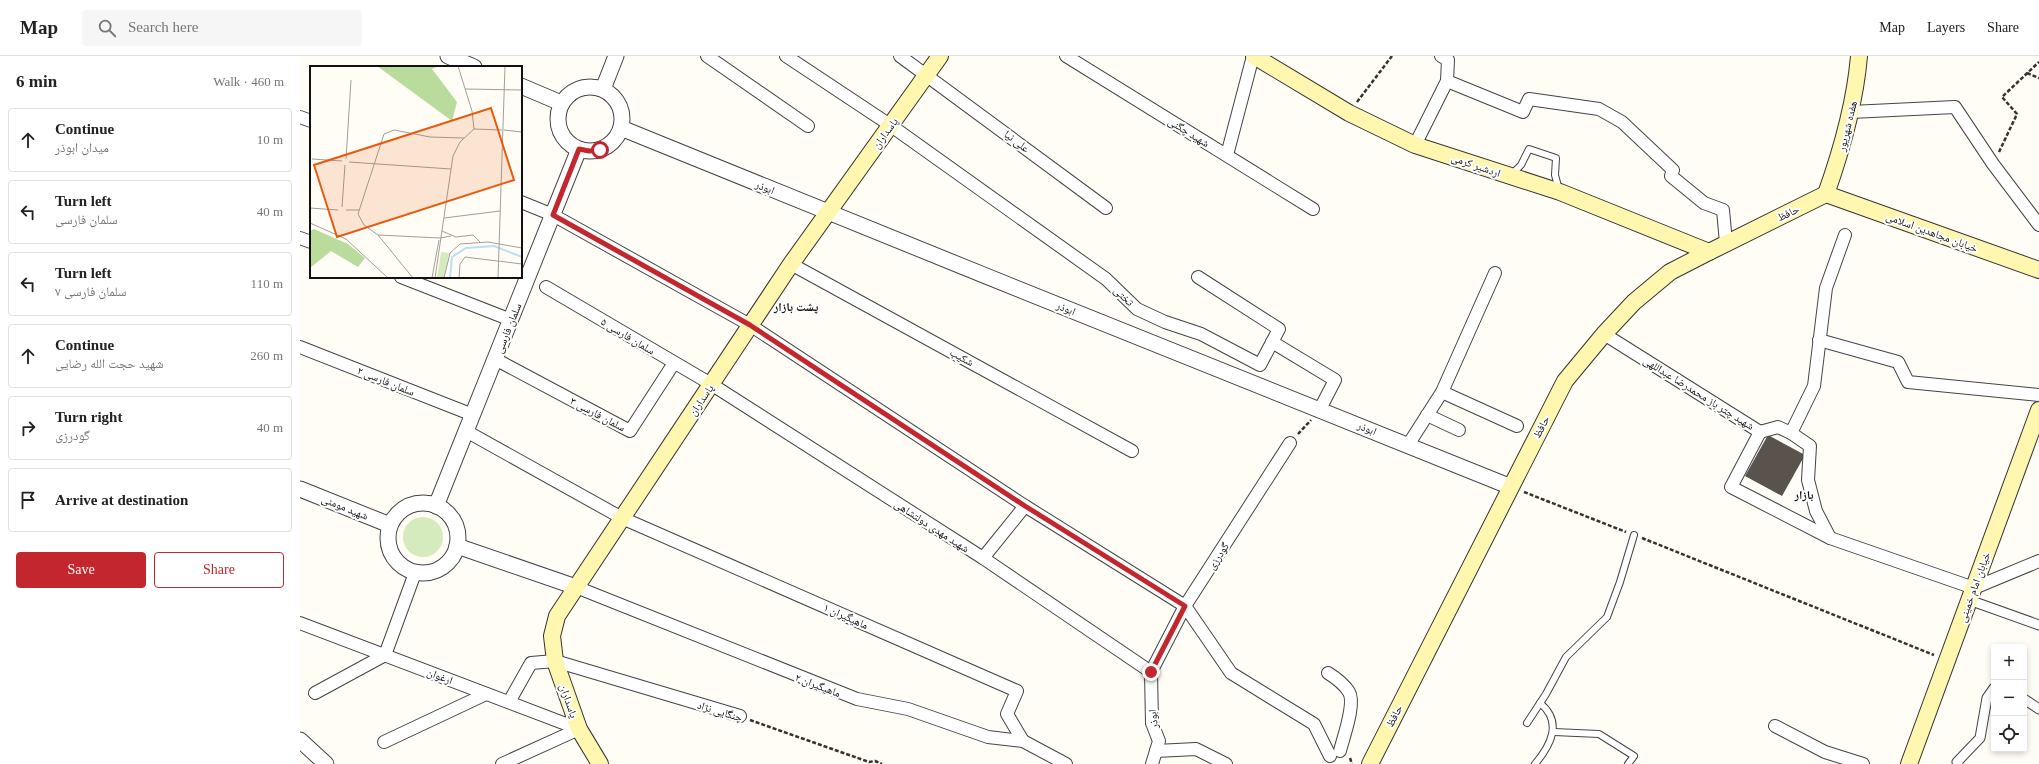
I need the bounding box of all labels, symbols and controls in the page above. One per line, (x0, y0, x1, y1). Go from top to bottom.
search box (82, 10, 362, 46)
text: Map (20, 17, 58, 38)
icon: search (96, 17, 118, 39)
text: Search here (128, 19, 198, 35)
text: Map (1879, 20, 1905, 35)
text: Layers (1927, 20, 1965, 35)
text: Share (1987, 20, 2019, 35)
inset map (310, 66, 522, 278)
text: 6 min (16, 72, 57, 91)
text: Walk · 460 m (213, 74, 284, 89)
street label: هفده شهریور (1835, 99, 1859, 153)
street label: پاسداران (870, 115, 901, 151)
street label: شهید چگنی (1166, 115, 1212, 150)
text: Continue (55, 121, 114, 137)
street label: علی نیا (1001, 128, 1032, 155)
icon: ahead (17, 129, 39, 151)
text: 10 m (257, 132, 283, 147)
text: میدان ابوذر (55, 140, 109, 155)
route start (591, 141, 609, 159)
street label: اردشیر کرمی (1449, 151, 1502, 180)
street label: ابوذر (753, 177, 776, 197)
text: Turn left (55, 193, 112, 209)
icon: left (17, 201, 39, 223)
street label: حافظ (1775, 203, 1801, 223)
text: 40 m (257, 204, 283, 219)
street label: خیابان مجاهدین اسلامی (1884, 210, 1980, 255)
text: سلمان فارسی (55, 212, 118, 227)
text: Turn left (55, 265, 112, 281)
icon: left (17, 273, 39, 295)
text: 110 m (251, 276, 283, 291)
text: سلمان فارسی ۷ (55, 284, 127, 299)
street label: تختی (1111, 284, 1137, 309)
street label: ابوذر (1054, 298, 1077, 318)
district label: پشت بازار (773, 300, 819, 314)
street label: سلمان فارسی (493, 301, 524, 355)
street label: سلمان فارسی ۵ (598, 315, 657, 358)
text: Continue (55, 337, 114, 353)
icon: ahead (17, 345, 39, 367)
street label: شکیب (948, 346, 976, 369)
text: 260 m (250, 348, 283, 363)
street label: شهید چتر باز محمدرضا عبداللهی (1641, 354, 1757, 433)
text: شهید حجت الله رضایی (55, 356, 163, 371)
street label: سلمان فارسی ۲ (355, 364, 416, 399)
street label: پاسداران (686, 382, 717, 418)
street label: سلمان فارسی ۳ (568, 394, 628, 434)
text: Turn right (55, 409, 122, 425)
street label: حافظ (1530, 414, 1552, 440)
icon: right (17, 417, 39, 439)
street label: ابوذر (1355, 418, 1378, 438)
text: 40 m (257, 420, 283, 435)
text: گودرزی (55, 428, 90, 443)
district label: بازار (1793, 488, 1814, 502)
icon: arrive (17, 489, 39, 511)
text: Arrive at destination (55, 492, 188, 508)
street label: شهید مومنی (320, 492, 370, 523)
street label: شهید مهدی دولتشاهی (892, 497, 972, 555)
street label: گودرزی (1205, 540, 1232, 572)
street label: خیابان امام خمینی (1956, 550, 1993, 624)
button: Save (16, 552, 146, 588)
button: Share (154, 552, 284, 588)
street label: ماهیگیران ۱ (821, 601, 870, 632)
map controls (1991, 644, 2027, 752)
button: + (1991, 644, 2027, 680)
route end (1142, 663, 1160, 681)
street label: ارغوان (425, 666, 455, 687)
street label: ماهیگیران ۲ (793, 671, 842, 700)
button: − (1991, 680, 2027, 716)
street label: پاسداران (557, 683, 580, 720)
street label: چنگایی نژاد (696, 698, 744, 725)
street label: حافظ (1383, 703, 1405, 729)
street label: ابوذر (1146, 709, 1160, 730)
button: locate (1991, 716, 2027, 752)

